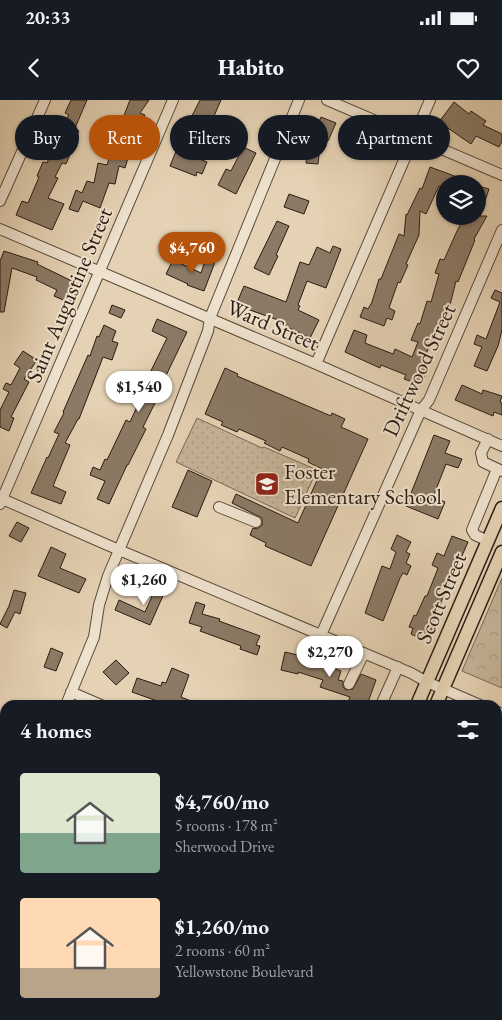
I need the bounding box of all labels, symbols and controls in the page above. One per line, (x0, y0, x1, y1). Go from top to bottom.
text: 20:33 (25, 5, 71, 30)
text: Habito (218, 53, 284, 82)
icon: back (20, 54, 48, 82)
icon: heart (454, 54, 482, 82)
chip: Buy (15, 115, 79, 160)
chip: Rent (89, 115, 160, 160)
chip: Filters (170, 115, 248, 160)
chip: New (258, 115, 328, 160)
chip: Apartment (338, 115, 450, 160)
map controls (436, 175, 486, 225)
button: layers (436, 175, 486, 225)
street label: Saint Augustine Street (19, 203, 119, 387)
pin: $4,760 (151, 232, 233, 274)
text: $4,760 (169, 237, 215, 258)
street label: Ward Street (222, 293, 324, 358)
street label: Driftwood Street (376, 299, 462, 441)
pin: $1,540 (98, 370, 180, 413)
text: $1,540 (116, 376, 162, 397)
place label: Foster Elementary School (284, 457, 442, 511)
school or university icon: Foster Elementary School (254, 471, 280, 497)
street label: Scott Street (409, 548, 473, 648)
pin: $1,260 (103, 564, 185, 606)
text: $1,260 (121, 569, 167, 590)
pin: $2,270 (289, 636, 371, 678)
text: $2,270 (307, 641, 353, 662)
icon: filters (454, 716, 482, 744)
text: 4 homes (20, 717, 92, 744)
text: $4,760/mo (175, 788, 269, 815)
icon: home (60, 793, 120, 853)
text: 5 rooms · 178 m² (175, 815, 278, 836)
text: Sherwood Drive (175, 836, 274, 857)
text: $1,260/mo (175, 913, 269, 940)
icon: home (60, 918, 120, 978)
text: 2 rooms · 60 m² (175, 940, 270, 961)
text: Yellowstone Boulevard (175, 961, 314, 982)

